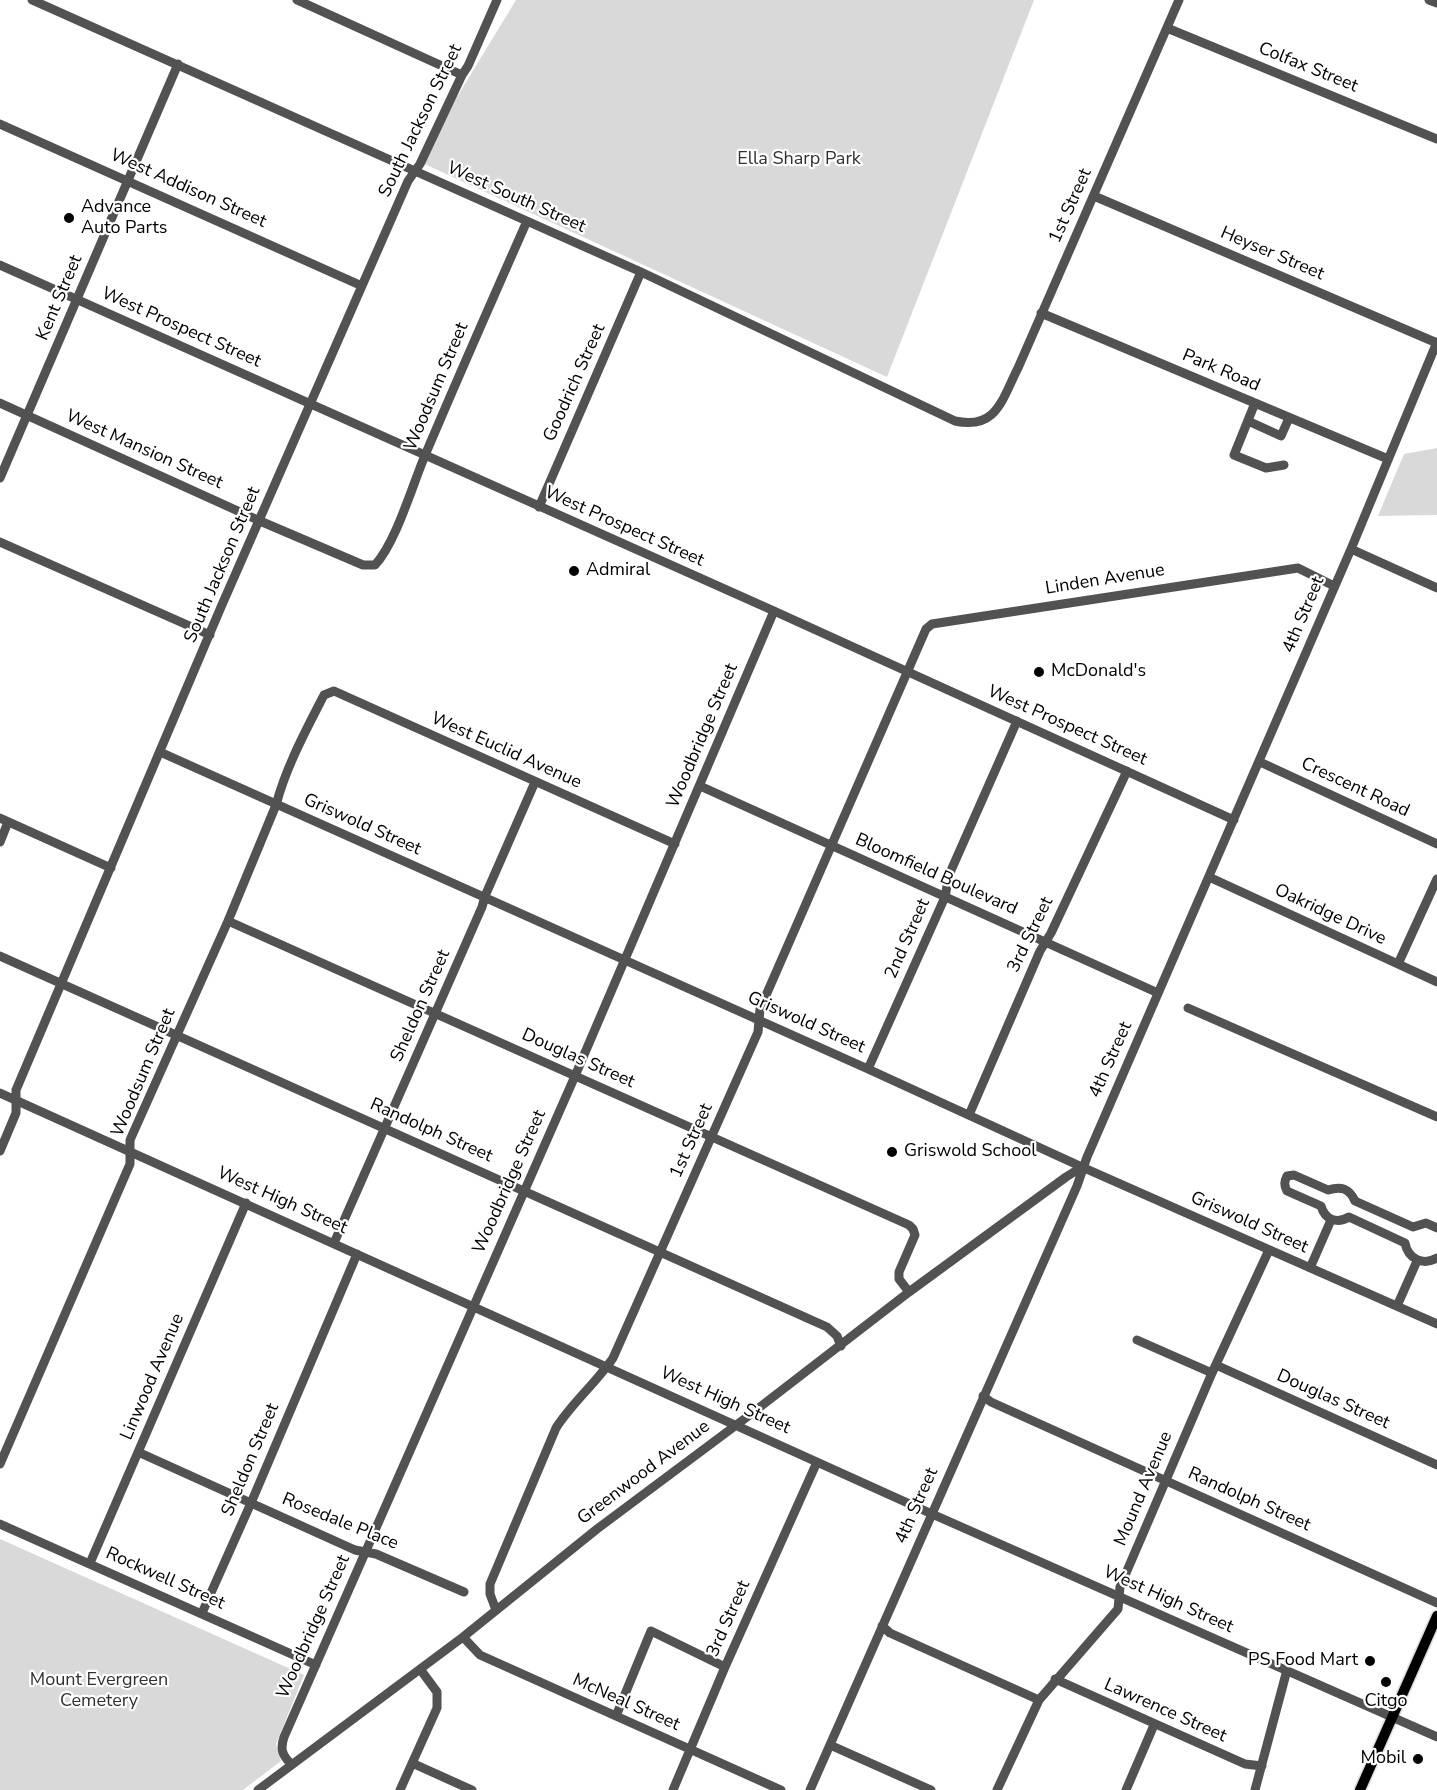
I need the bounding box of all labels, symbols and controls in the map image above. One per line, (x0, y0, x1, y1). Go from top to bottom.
street label: Colfax Street (1255, 38, 1361, 98)
street label: South Jackson Street (375, 41, 467, 201)
street label: West Addison Street (107, 145, 269, 233)
park label: Ella Sharp Park (737, 149, 861, 171)
street label: West South Street (443, 158, 589, 238)
street label: 1st Street (1045, 165, 1097, 247)
place label: Advance Auto Parts (81, 197, 167, 240)
marker: Advance Auto Parts (62, 211, 76, 225)
street label: Heyser Street (1217, 222, 1327, 286)
street label: Kent Street (32, 252, 88, 344)
street label: West Prospect Street (98, 283, 264, 373)
street label: Woodsum Street (400, 320, 474, 454)
street label: Goodrich Street (539, 321, 611, 445)
street label: Park Road (1179, 345, 1263, 397)
street label: West Mansion Street (62, 406, 226, 494)
street label: West Prospect Street (541, 482, 707, 572)
street label: South Jackson Street (180, 484, 266, 646)
place label: Admiral (586, 560, 650, 582)
street label: Linden Avenue (1044, 560, 1166, 600)
marker: Admiral (567, 564, 581, 578)
street label: 4th Street (1278, 573, 1330, 657)
street label: Woodbridge Street (663, 661, 743, 811)
place label: McDonald's (1051, 661, 1146, 683)
marker: McDonald's (1032, 665, 1046, 679)
street label: West Prospect Street (984, 681, 1150, 771)
street label: West Euclid Avenue (427, 708, 585, 794)
street label: Crescent Road (1297, 753, 1413, 823)
street label: Griswold Street (300, 789, 424, 861)
street label: Bloomfield Boulevard (852, 829, 1020, 921)
street label: Oakridge Drive (1271, 880, 1389, 950)
street label: 3rd Street (1003, 894, 1059, 976)
street label: 2nd Street (881, 896, 935, 982)
street label: Sheldon Street (387, 947, 455, 1065)
street label: Griswold Street (744, 987, 868, 1059)
street label: Woodsum Street (107, 1006, 181, 1140)
street label: 4th Street (1085, 1019, 1137, 1101)
street label: Douglas Street (518, 1024, 638, 1094)
street label: Randolph Street (366, 1094, 496, 1168)
street label: 1st Street (666, 1100, 718, 1182)
street label: Woodbridge Street (469, 1107, 551, 1257)
place label: Griswold School (904, 1141, 1037, 1163)
marker: Griswold School (885, 1145, 899, 1159)
street label: West High Street (214, 1163, 350, 1239)
street label: Griswold Street (1187, 1187, 1311, 1259)
street label: Linwood Avenue (117, 1310, 189, 1444)
street label: West High Street (657, 1363, 793, 1439)
street label: Douglas Street (1273, 1365, 1393, 1435)
street label: Sheldon Street (218, 1400, 284, 1520)
street label: Greenwood Avenue (574, 1416, 714, 1530)
street label: Mound Avenue (1110, 1429, 1178, 1549)
street label: Randolph Street (1184, 1463, 1314, 1537)
street label: 4th Street (891, 1465, 943, 1547)
street label: Rosedale Place (279, 1489, 401, 1555)
street label: Rockwell Street (102, 1543, 228, 1615)
street label: Woodbridge Street (273, 1552, 355, 1702)
street label: West High Street (1100, 1562, 1236, 1638)
street label: 3rd Street (703, 1577, 755, 1661)
place label: PS Food Mart (1248, 1650, 1358, 1672)
marker: PS Food Mart (1363, 1654, 1377, 1668)
park label: Mount Evergreen Cemetery (30, 1670, 168, 1712)
street label: McNeal Street (569, 1670, 683, 1736)
street label: Lawrence Street (1100, 1674, 1230, 1748)
marker: Citgo (1379, 1675, 1393, 1689)
place label: Citgo (1364, 1691, 1408, 1713)
place label: Mobil (1361, 1748, 1406, 1770)
marker: Mobil (1411, 1752, 1425, 1766)

